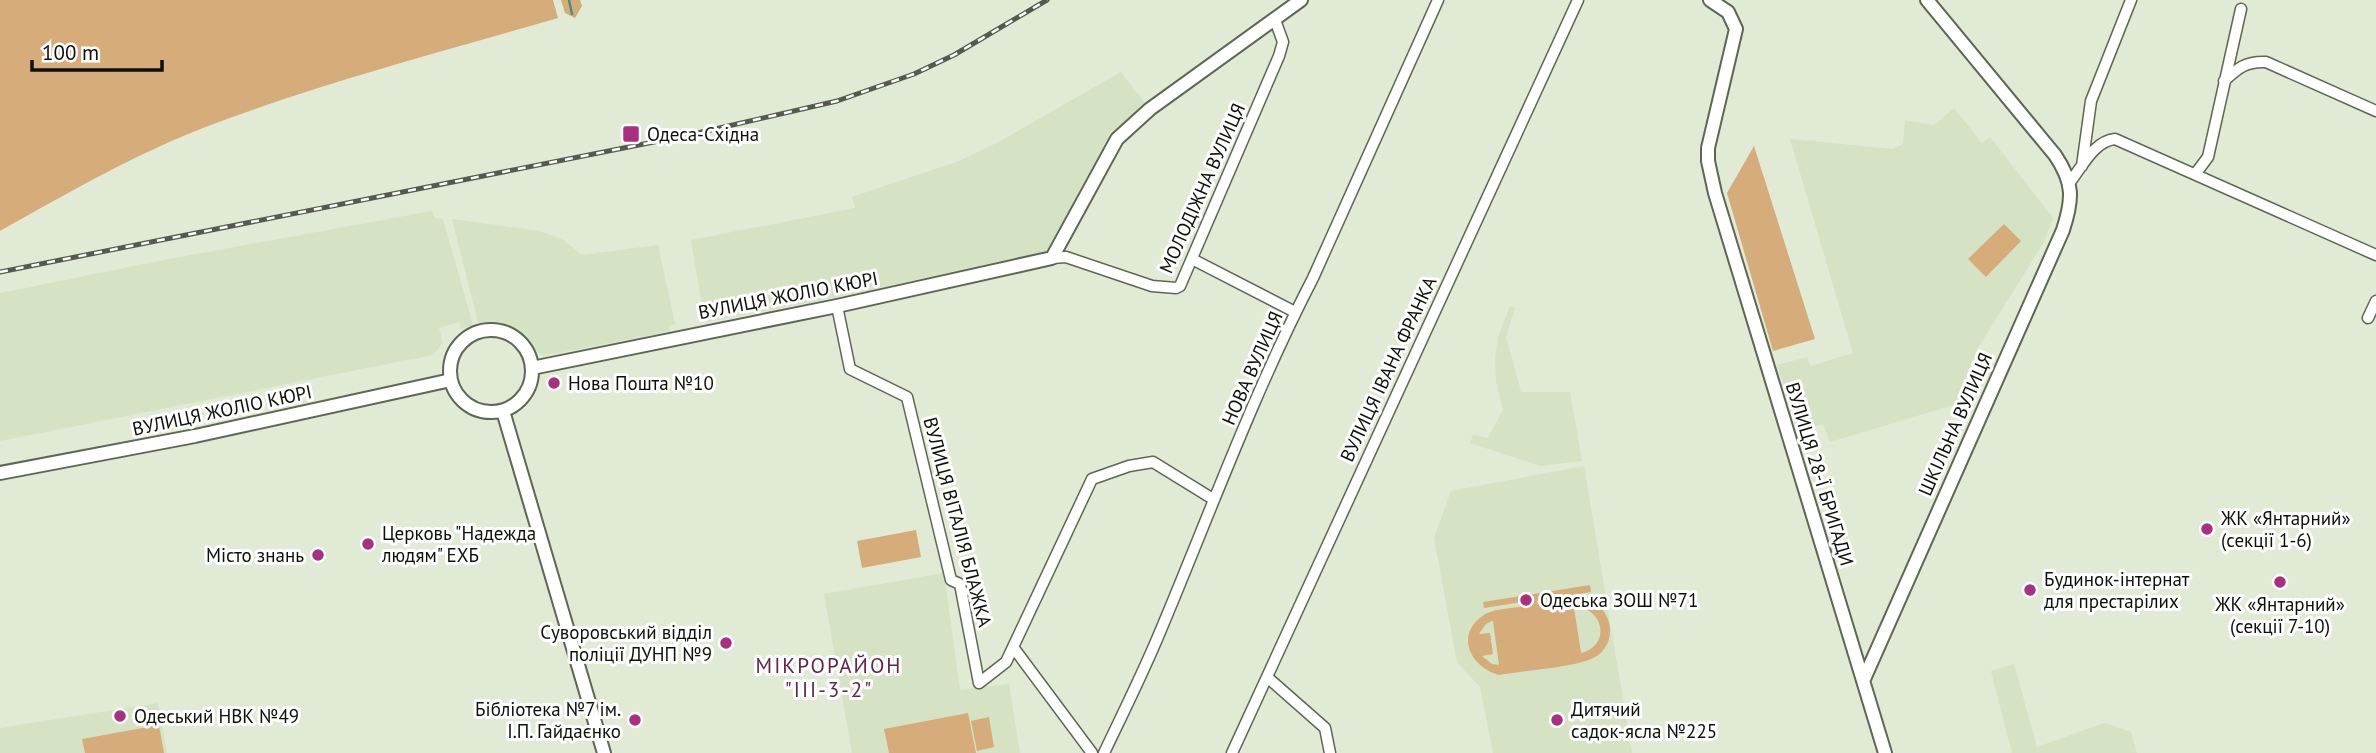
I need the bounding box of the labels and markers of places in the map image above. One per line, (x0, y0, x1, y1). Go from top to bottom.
place label: Одеса-Східна (647, 122, 759, 146)
marker: Одеса-Східна (621, 124, 641, 144)
place label: Нова Пошта №10 (568, 371, 714, 395)
marker: Нова Пошта №10 (546, 375, 562, 391)
place label: ЖК «Янтарний» (секції 1-6) (2220, 506, 2351, 552)
place label: Церковь "Надежда людям" ЕХБ (381, 521, 536, 567)
marker: ЖК «Янтарний» (секції 1-6) (2199, 521, 2215, 537)
marker: Церковь "Надежда людям" ЕХБ (360, 536, 376, 552)
place label: Місто знань (206, 543, 304, 567)
marker: Місто знань (310, 547, 326, 563)
place label: Будинок-інтернат для престарілих (2044, 567, 2190, 613)
marker: ЖК «Янтарний» (секції 7-10) (2272, 574, 2288, 590)
marker: Будинок-інтернат для престарілих (2022, 582, 2038, 598)
place label: Одеська ЗОШ №71 (1540, 588, 1698, 612)
marker: Одеська ЗОШ №71 (1518, 592, 1534, 608)
place label: ЖК «Янтарний» (секції 7-10) (2214, 592, 2345, 638)
place label: Суворовський відділ поліції ДУНП №9 (540, 620, 712, 666)
marker: Суворовський відділ поліції ДУНП №9 (718, 635, 734, 651)
place label: Бібліотека №7 ім. І.П. Гайдаєнко (475, 697, 621, 743)
place label: Дитячий садок-ясла №225 (1571, 697, 1717, 743)
place label: Одеський НВК №49 (134, 704, 299, 728)
marker: Одеський НВК №49 (112, 708, 128, 724)
marker: Бібліотека №7 ім. І.П. Гайдаєнко (627, 712, 643, 728)
marker: Дитячий садок-ясла №225 (1549, 712, 1565, 728)

